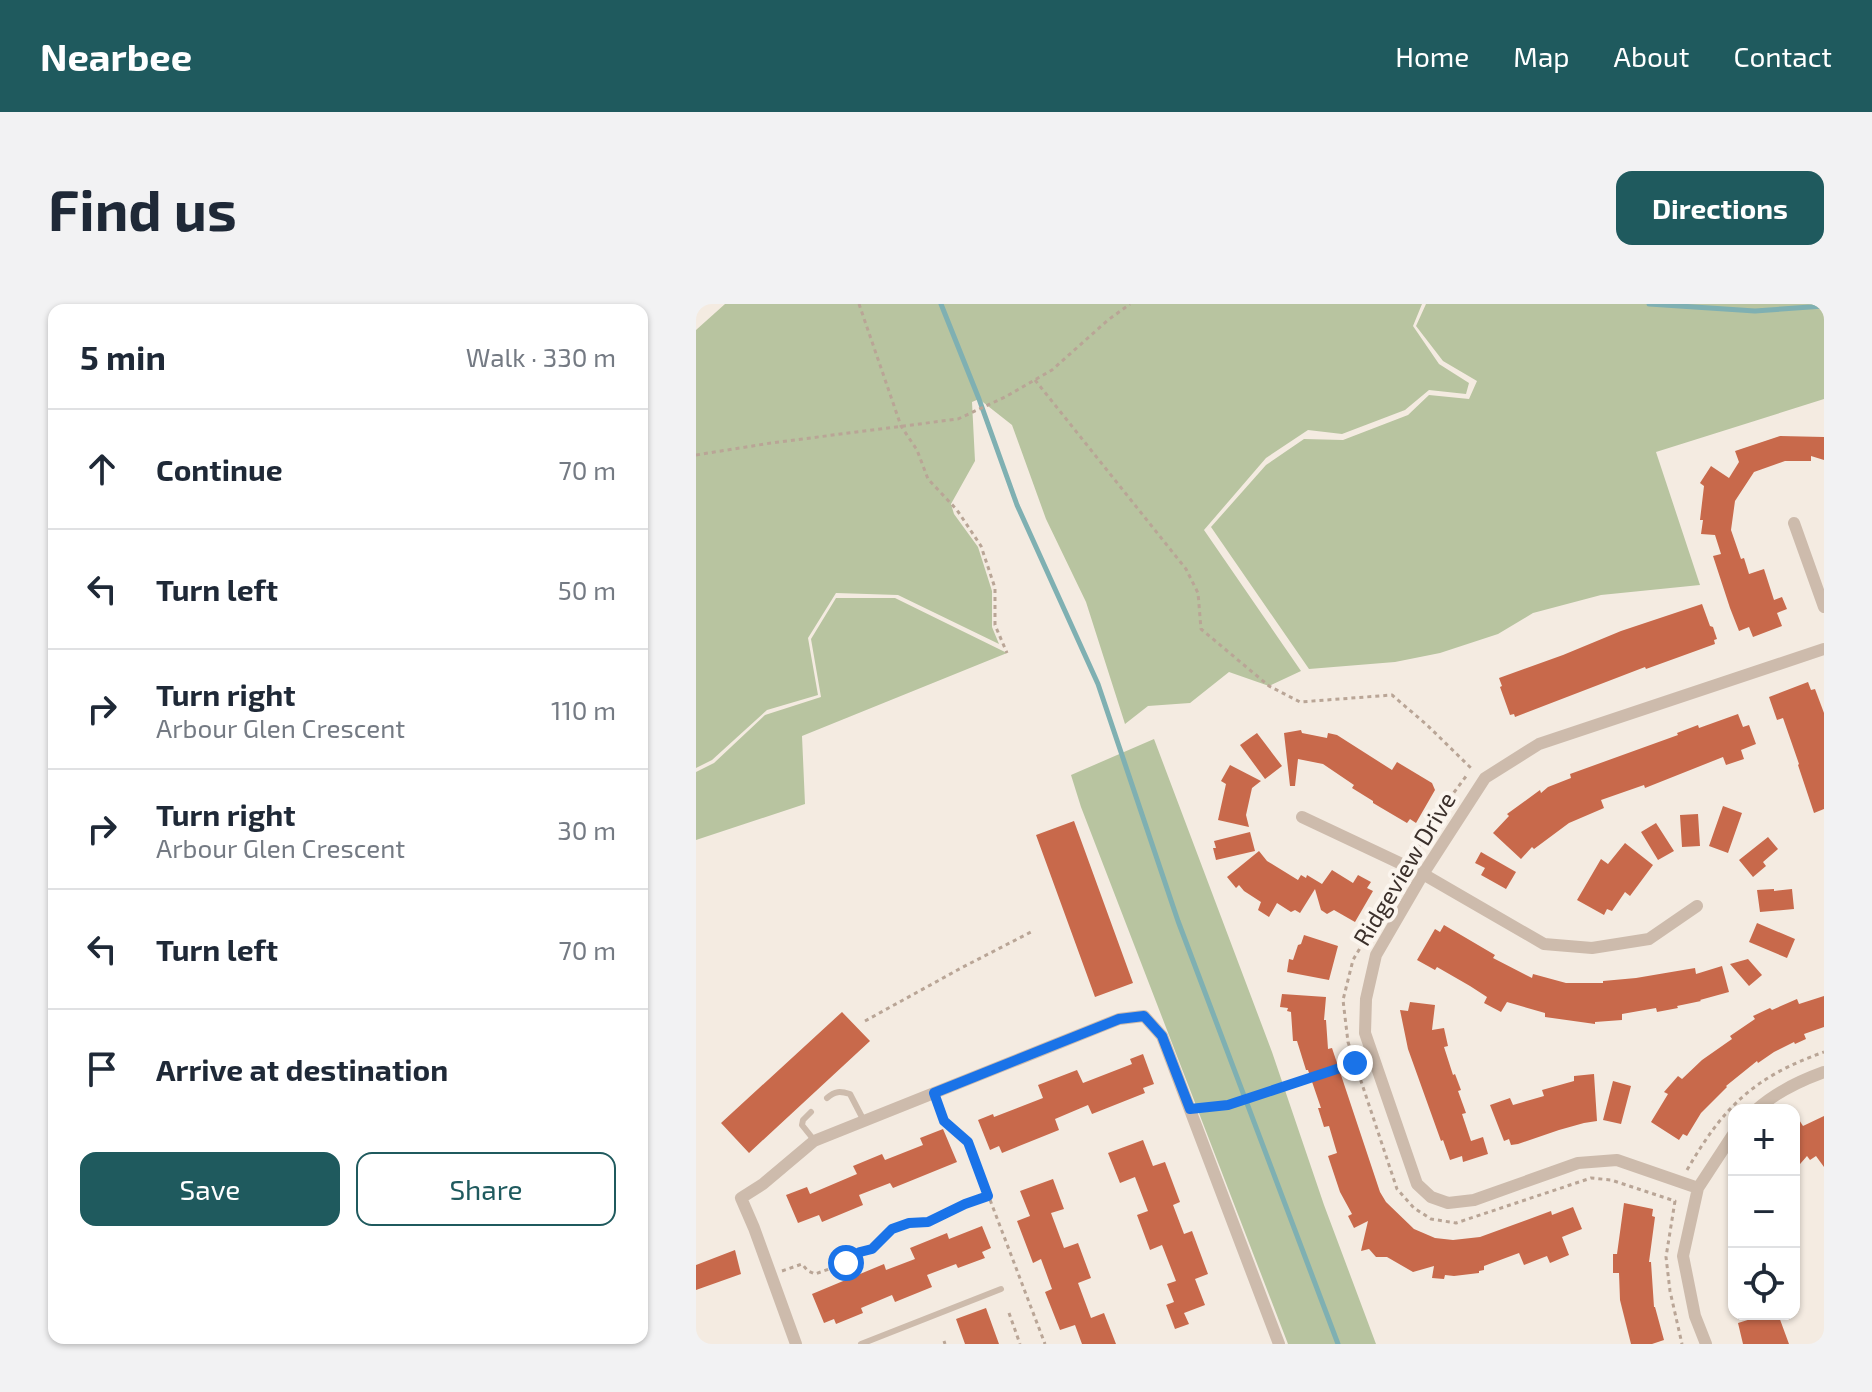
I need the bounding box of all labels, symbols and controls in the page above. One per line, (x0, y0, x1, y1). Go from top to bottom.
text: Nearbee (40, 33, 192, 79)
text: Home (1395, 39, 1469, 73)
text: Map (1513, 39, 1570, 73)
text: About (1614, 39, 1689, 73)
text: Contact (1733, 39, 1832, 73)
button: Directions (1616, 171, 1824, 245)
text: Find us (48, 175, 237, 242)
text: 5 min (80, 336, 166, 377)
text: Walk · 330 m (466, 341, 616, 372)
icon: ahead (80, 447, 124, 491)
text: Continue (156, 451, 283, 487)
text: 70 m (558, 454, 616, 485)
icon: left (80, 567, 124, 611)
text: Turn left (156, 571, 278, 607)
text: 50 m (558, 574, 616, 605)
text: Turn right (156, 676, 296, 712)
icon: right (80, 687, 124, 731)
text: 110 m (551, 694, 616, 725)
text: Arbour Glen Crescent (156, 712, 405, 743)
street label: Ridgeview Drive (1347, 786, 1461, 950)
text: Turn right (156, 796, 296, 832)
icon: right (80, 807, 124, 851)
text: 30 m (557, 814, 616, 845)
text: Arbour Glen Crescent (156, 832, 405, 863)
icon: left (80, 927, 124, 971)
text: Turn left (156, 931, 278, 967)
text: 70 m (558, 934, 616, 965)
route end (1337, 1045, 1373, 1081)
icon: arrive (80, 1047, 124, 1091)
text: Arrive at destination (156, 1051, 448, 1087)
map controls (1728, 1104, 1800, 1320)
button: + (1728, 1104, 1800, 1176)
button: Save (80, 1152, 340, 1226)
button: Share (356, 1152, 616, 1226)
button: − (1728, 1176, 1800, 1248)
route start (828, 1245, 864, 1281)
button: locate (1728, 1248, 1800, 1320)

